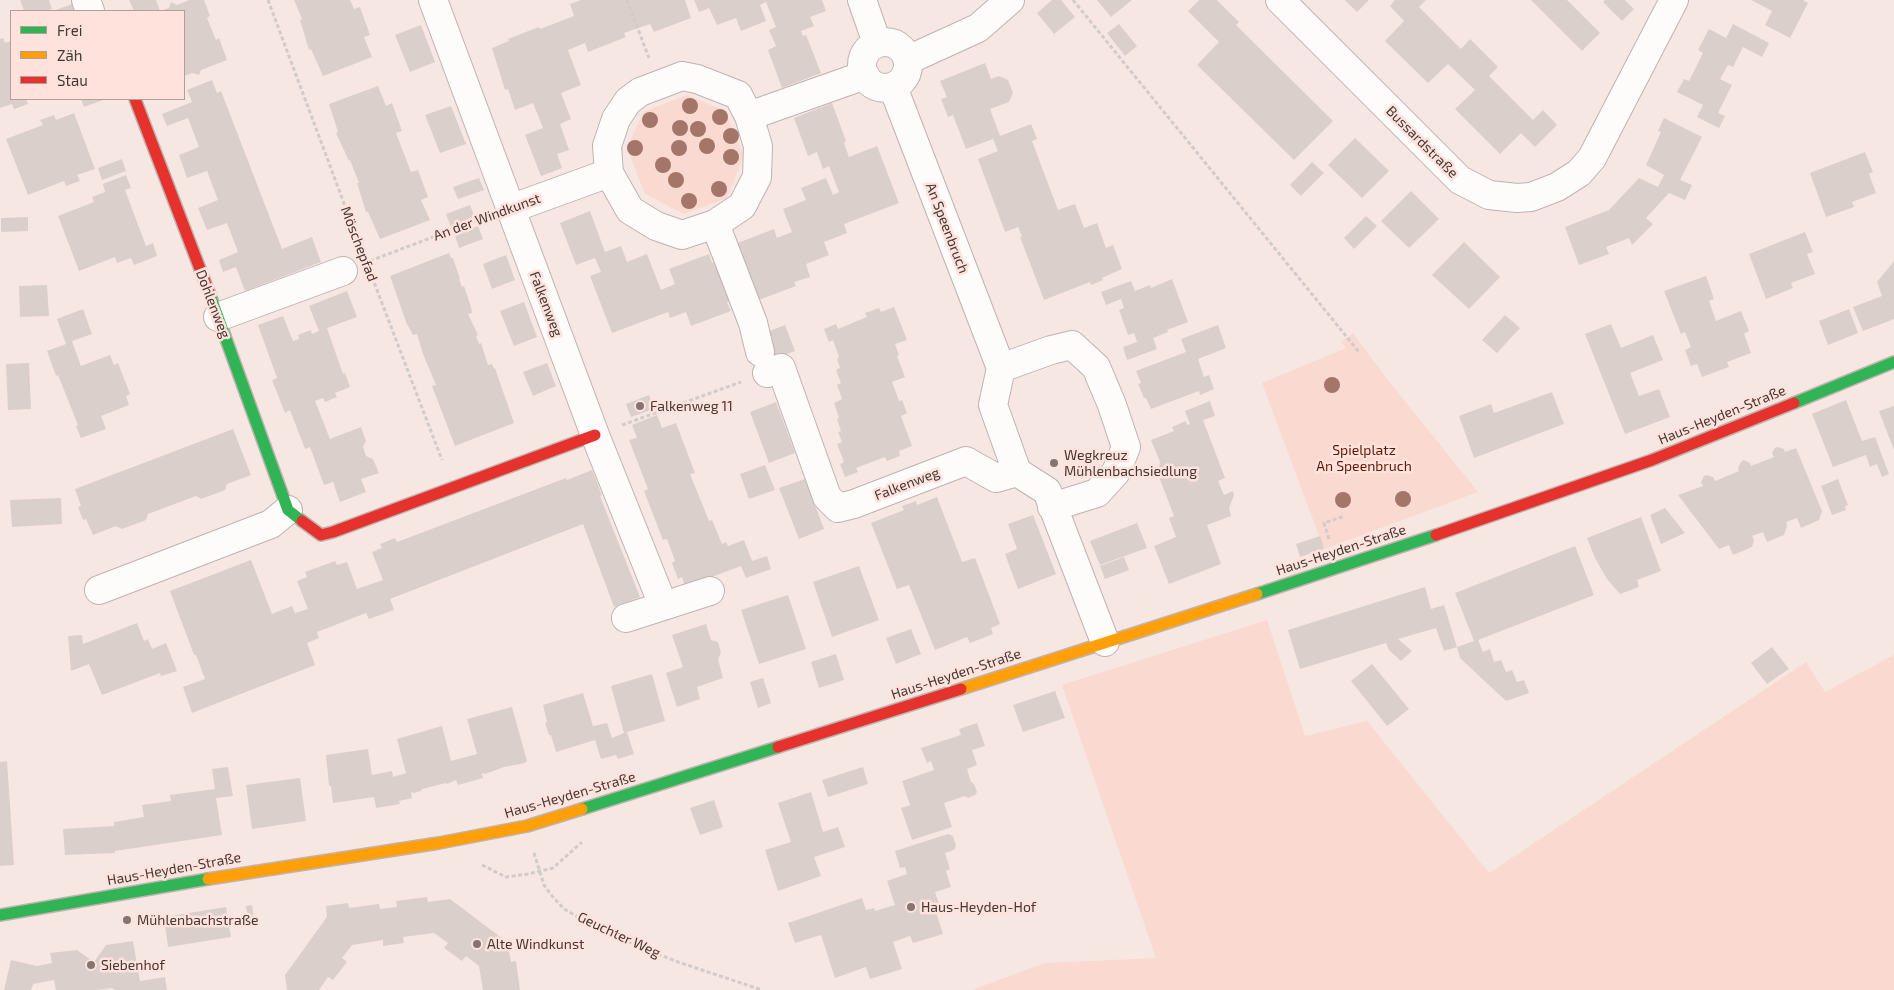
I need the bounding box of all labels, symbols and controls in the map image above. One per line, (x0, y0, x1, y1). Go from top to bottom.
legend (10, 10, 185, 100)
text: Frei (57, 21, 82, 39)
text: Zäh (57, 46, 82, 64)
text: Stau (57, 71, 88, 89)
street label: Bussardstraße (1383, 103, 1461, 181)
street label: An Speenbruch (922, 180, 972, 276)
street label: An der Windkunst (431, 190, 543, 244)
street label: Möschepfad (337, 204, 381, 284)
street label: Dohlenweg (192, 267, 234, 341)
street label: Falkenweg (526, 269, 566, 339)
street label: Haus-Heyden-Straße (1656, 382, 1788, 448)
place label: Falkenweg 11 (650, 398, 733, 414)
marker: Falkenweg 11 (634, 400, 646, 412)
park label: Spielplatz An Speenbruch (1316, 442, 1412, 474)
place label: Wegkreuz Mühlenbachsiedlung (1064, 447, 1197, 480)
marker: Wegkreuz Mühlenbachsiedlung (1048, 457, 1060, 469)
street label: Falkenweg (872, 464, 942, 504)
street label: Haus-Heyden-Straße (1274, 521, 1408, 579)
street label: Haus-Heyden-Straße (889, 645, 1023, 703)
street label: Haus-Heyden-Straße (502, 768, 638, 822)
street label: Haus-Heyden-Straße (106, 849, 242, 889)
place label: Haus-Heyden-Hof (921, 899, 1036, 915)
marker: Haus-Heyden-Hof (905, 901, 917, 913)
street label: Geuchter Weg (575, 909, 663, 961)
place label: Mühlenbachstraße (137, 912, 259, 928)
marker: Mühlenbachstraße (121, 914, 133, 926)
place label: Alte Windkunst (487, 936, 584, 952)
marker: Alte Windkunst (471, 938, 483, 950)
place label: Siebenhof (101, 957, 165, 973)
marker: Siebenhof (85, 959, 97, 971)

